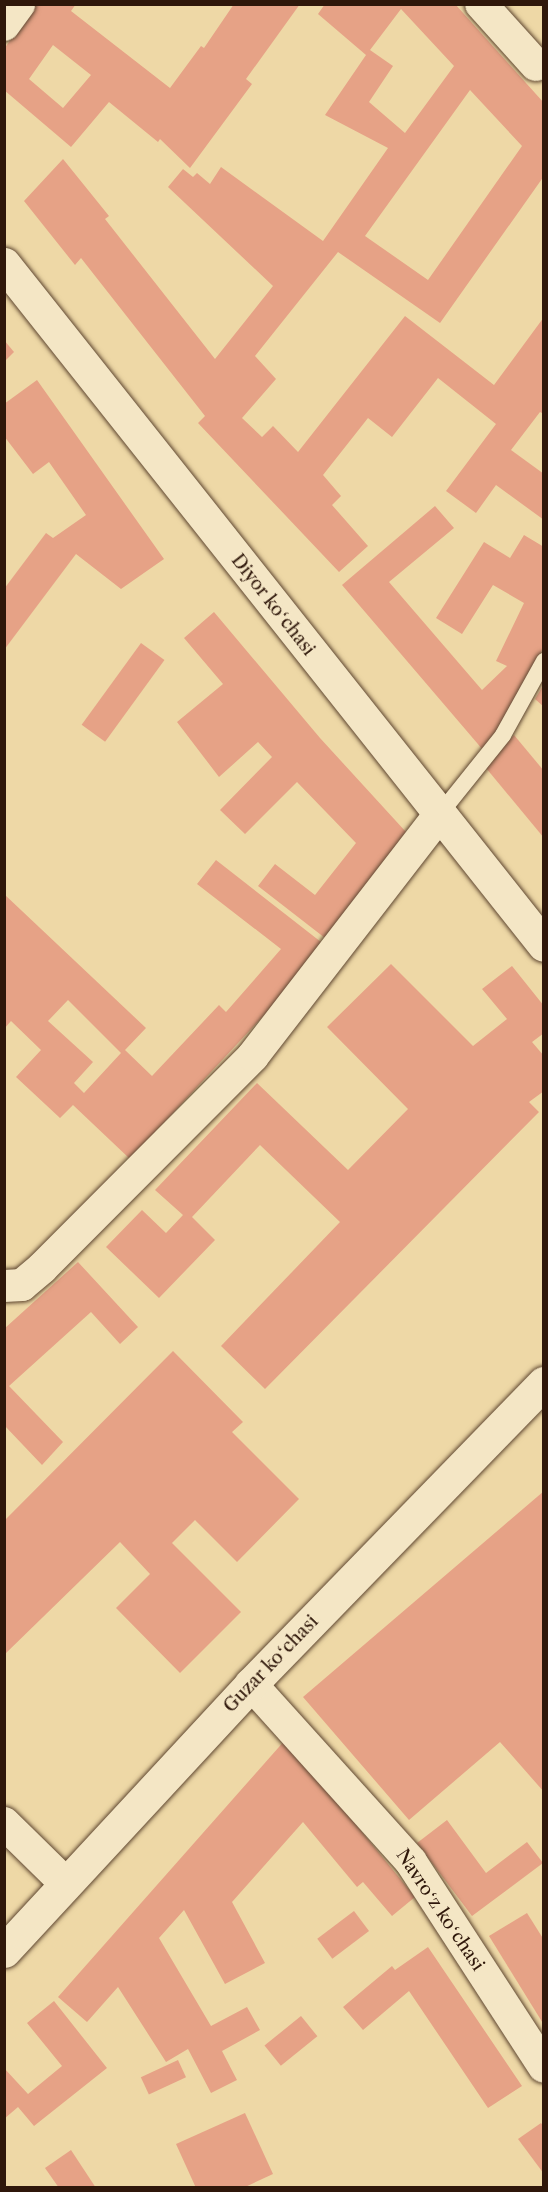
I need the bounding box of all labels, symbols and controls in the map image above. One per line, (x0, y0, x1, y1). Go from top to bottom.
street label: Diyor koʻchasi (227, 550, 319, 660)
street label: Guzar koʻchasi (219, 1611, 323, 1717)
street label: Navroʻz koʻchasi (391, 1845, 489, 1975)

